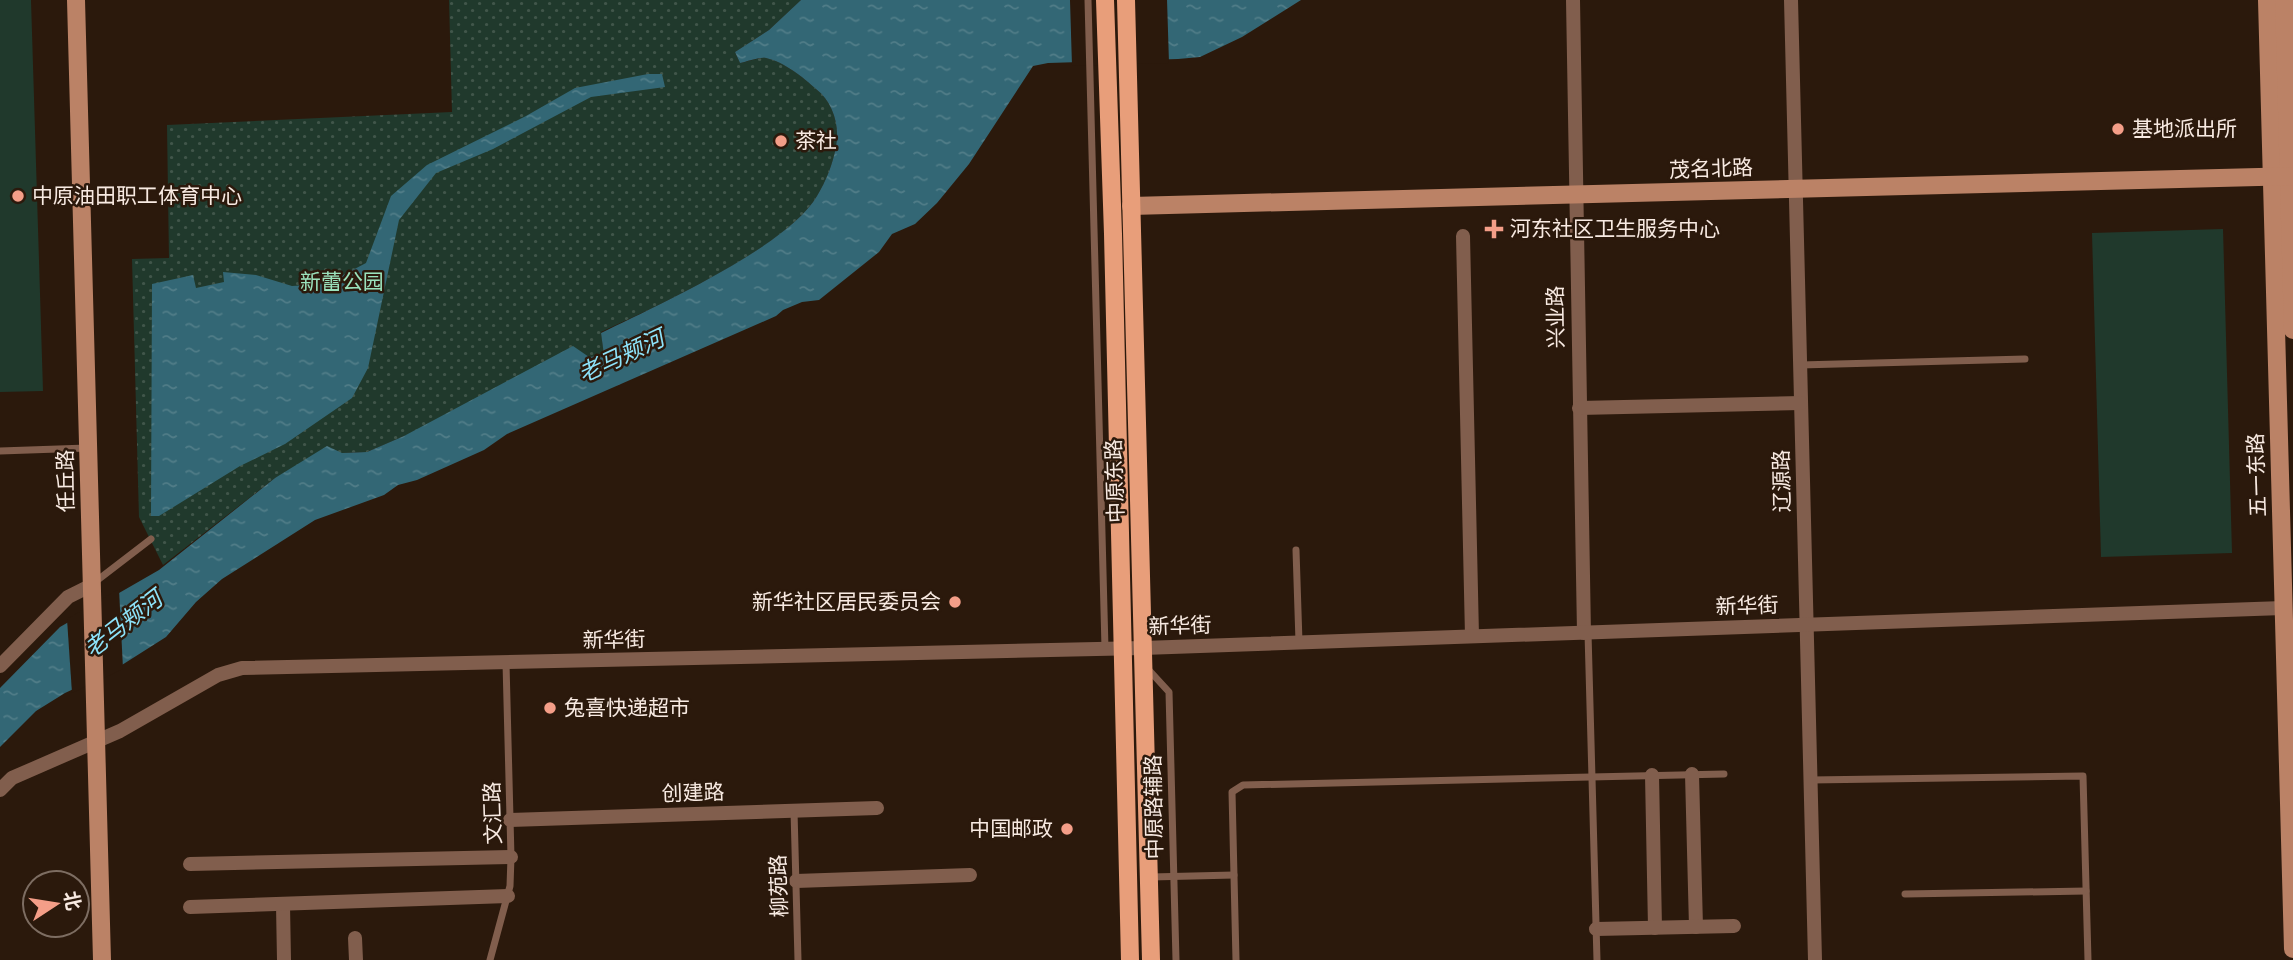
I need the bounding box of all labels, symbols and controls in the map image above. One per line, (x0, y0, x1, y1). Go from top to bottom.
place label: 基地派出所 (2132, 116, 2237, 142)
marker: 基地派出所 (2110, 121, 2126, 137)
place label: 茶社 (795, 128, 837, 154)
marker: 茶社 (773, 133, 789, 149)
street label: 茂名北路 (1669, 155, 1753, 183)
place label: 中原油田职工体育中心 (32, 183, 242, 209)
marker: 中原油田职工体育中心 (10, 188, 26, 204)
place label: 河东社区卫生服务中心 (1510, 216, 1720, 242)
marker: 河东社区卫生服务中心 (1484, 219, 1504, 239)
park label: 新蕾公园 (300, 269, 384, 295)
street label: 兴业路 (1542, 285, 1570, 349)
water label: 老马颊河 (573, 322, 672, 388)
street label: 五一东路 (2243, 433, 2271, 517)
street label: 中原东路 (1101, 439, 1129, 523)
street label: 任丘路 (52, 449, 80, 513)
street label: 辽源路 (1768, 449, 1796, 513)
water label: 老马颊河 (78, 582, 171, 663)
place label: 新华社区居民委员会 (752, 589, 941, 615)
street label: 新华街 (1715, 592, 1779, 620)
marker: 新华社区居民委员会 (947, 594, 963, 610)
street label: 新华街 (1148, 612, 1212, 640)
street label: 新华街 (582, 626, 646, 654)
place label: 兔喜快递超市 (564, 695, 690, 721)
marker: 兔喜快递超市 (542, 700, 558, 716)
street label: 中原路辅路 (1140, 754, 1168, 860)
street label: 创建路 (661, 779, 725, 807)
street label: 文汇路 (479, 781, 507, 845)
place label: 中国邮政 (969, 816, 1053, 842)
marker: 中国邮政 (1059, 821, 1075, 837)
street label: 柳苑路 (765, 854, 793, 918)
north arrow (21, 869, 91, 939)
text: 北 (59, 889, 85, 912)

